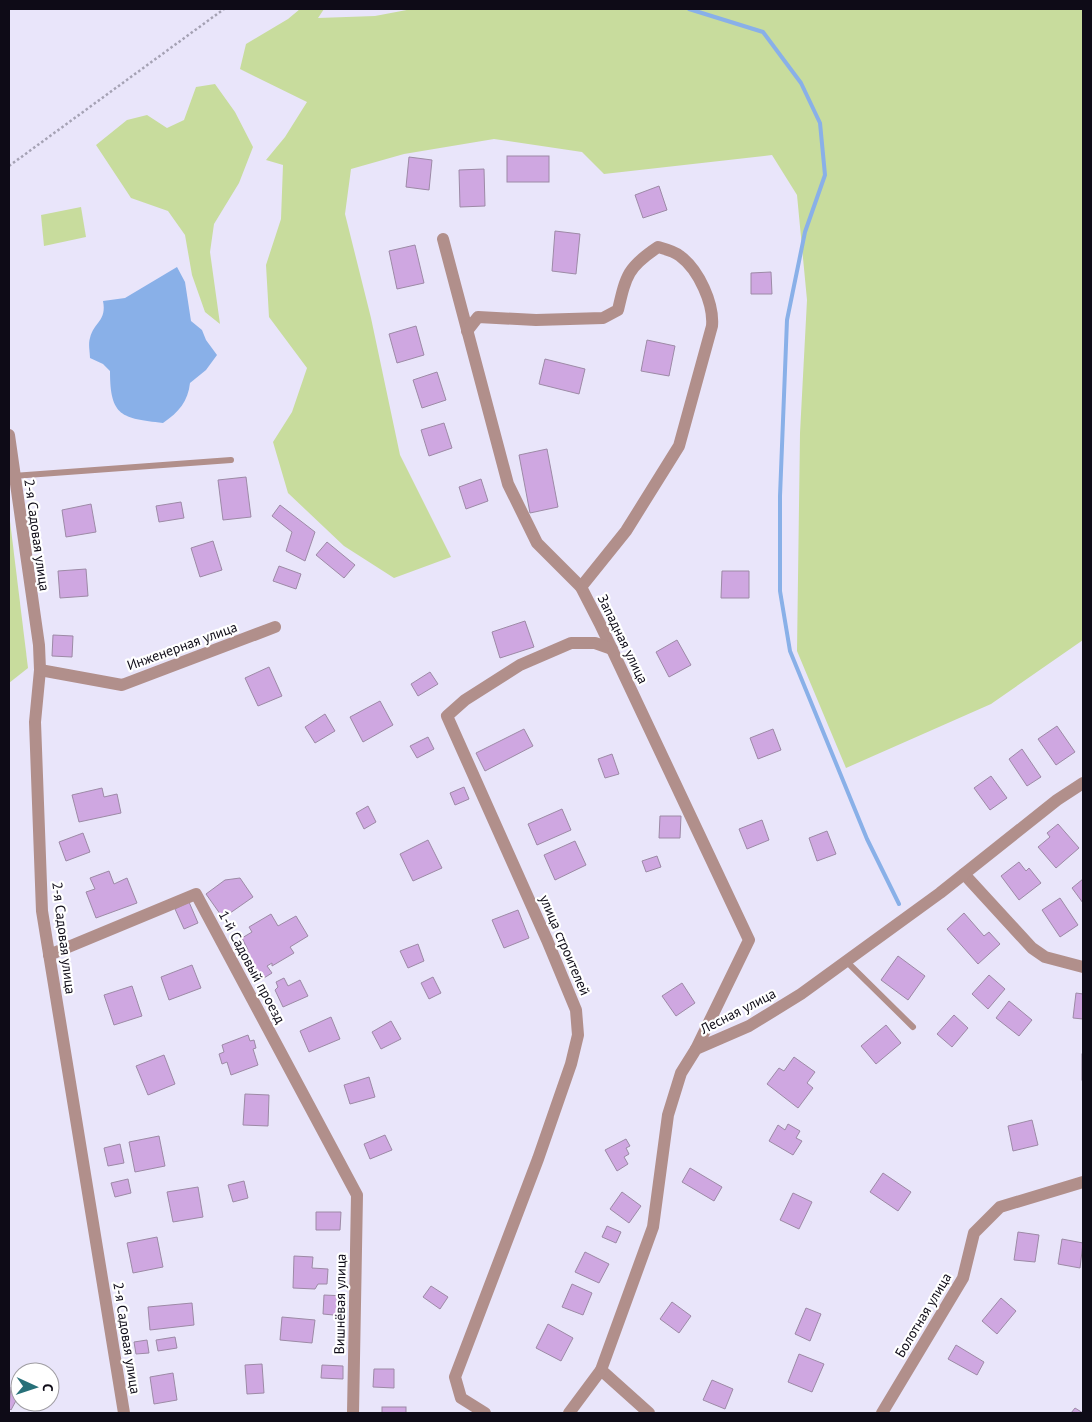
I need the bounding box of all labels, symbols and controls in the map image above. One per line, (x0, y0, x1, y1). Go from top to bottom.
street label: 2-я Садовая улица (20, 478, 54, 592)
street label: Западная улица (594, 591, 652, 687)
street label: Инженерная улица (124, 618, 240, 674)
street label: 2-я Садовая улица (48, 881, 80, 995)
street label: улица строителей (536, 892, 594, 998)
street label: 1-й Садовый проезд (215, 908, 290, 1027)
street label: Лесная улица (696, 984, 779, 1038)
street label: Вишнёвая улица (330, 1253, 350, 1355)
street label: Болотная улица (891, 1269, 955, 1361)
street label: 2-я Садовая улица (109, 1281, 145, 1395)
north arrow (10, 1362, 60, 1412)
text: С (39, 1383, 57, 1392)

